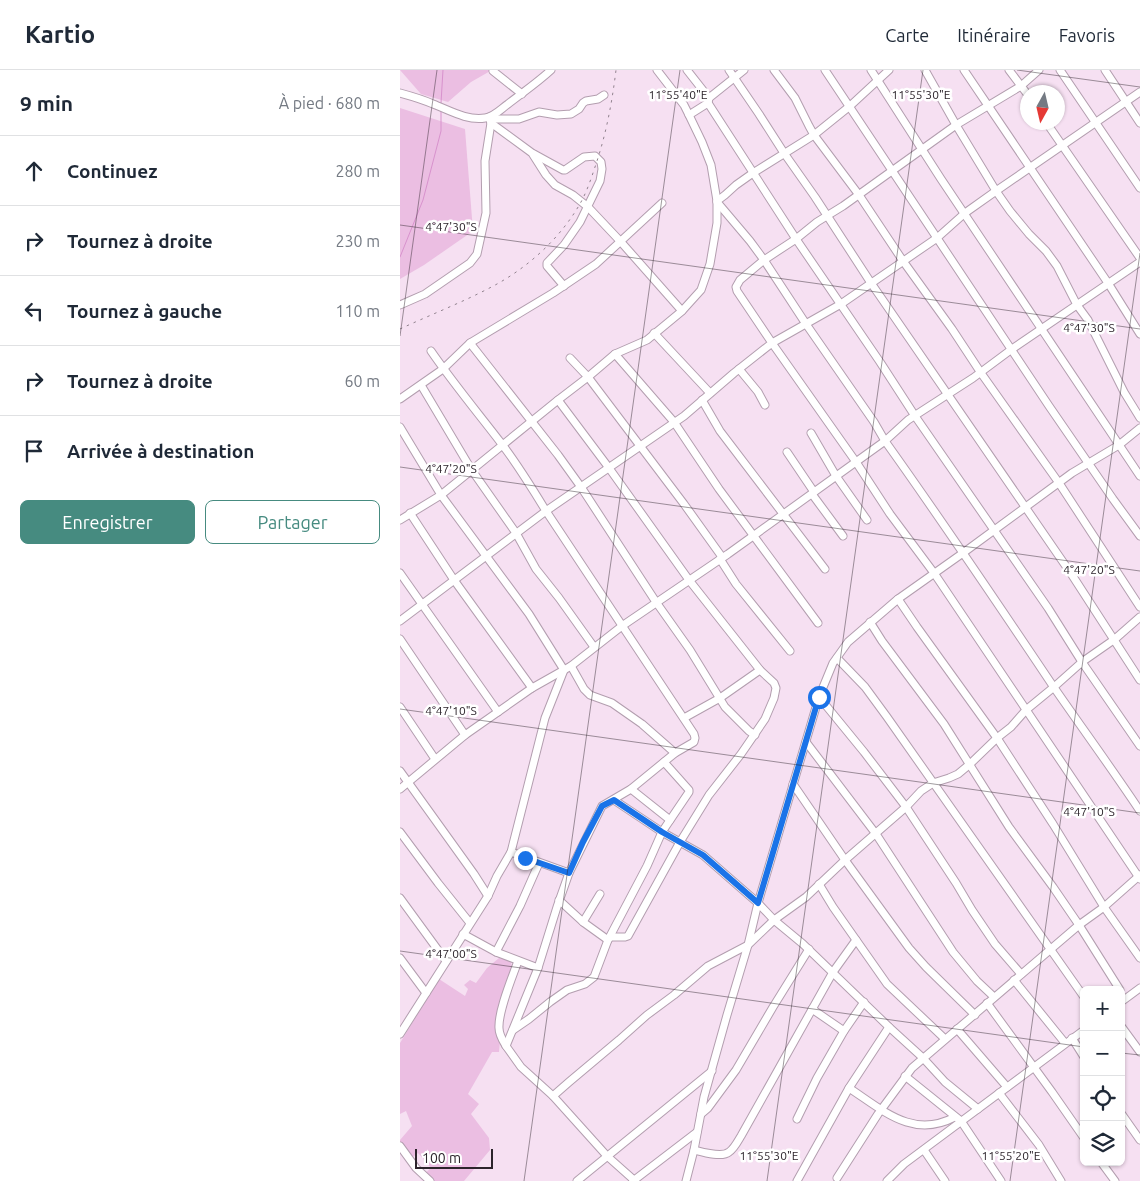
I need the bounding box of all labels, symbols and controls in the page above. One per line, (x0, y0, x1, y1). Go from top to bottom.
text: Kartio (25, 21, 95, 48)
text: Carte (885, 25, 929, 45)
text: Itinéraire (957, 25, 1031, 45)
text: Favoris (1059, 25, 1115, 45)
north arrow (1020, 85, 1065, 130)
text: 11°55'40"E (649, 88, 708, 101)
text: 11°55'30"E (892, 88, 951, 101)
text: 9 min (20, 91, 73, 115)
text: À pied · 680 m (279, 94, 380, 112)
icon: ahead (20, 157, 48, 185)
text: Continuez (67, 160, 157, 182)
text: 280 m (335, 162, 380, 180)
text: 4°47'30"S (425, 220, 477, 233)
icon: right (20, 227, 48, 255)
text: Tournez à droite (67, 230, 213, 252)
text: 230 m (335, 232, 380, 250)
icon: left (20, 297, 48, 325)
text: Tournez à gauche (67, 300, 222, 322)
text: 110 m (335, 302, 380, 320)
text: 4°47'30"S (1063, 321, 1115, 334)
icon: right (20, 367, 48, 395)
text: Tournez à droite (67, 370, 213, 392)
text: 60 m (344, 372, 380, 390)
icon: arrive (20, 437, 48, 465)
text: Arrivée à destination (67, 440, 254, 462)
text: 4°47'20"S (425, 462, 477, 475)
button: Enregistrer (20, 500, 195, 544)
button: Partager (205, 500, 380, 544)
text: 4°47'20"S (1063, 563, 1115, 576)
route start (808, 686, 831, 709)
text: 4°47'10"S (425, 704, 477, 717)
text: 4°47'10"S (1063, 805, 1115, 818)
route end (514, 847, 537, 870)
text: 4°47'00"S (425, 947, 477, 960)
map controls (1080, 986, 1125, 1166)
button: + (1080, 986, 1125, 1031)
button: − (1080, 1031, 1125, 1076)
button: locate (1080, 1076, 1125, 1121)
button: layers (1080, 1121, 1125, 1166)
scale bar (415, 1146, 492, 1169)
text: 11°55'30"E (740, 1149, 799, 1162)
text: 11°55'20"E (982, 1149, 1041, 1162)
text: 100 m (422, 1150, 461, 1166)

